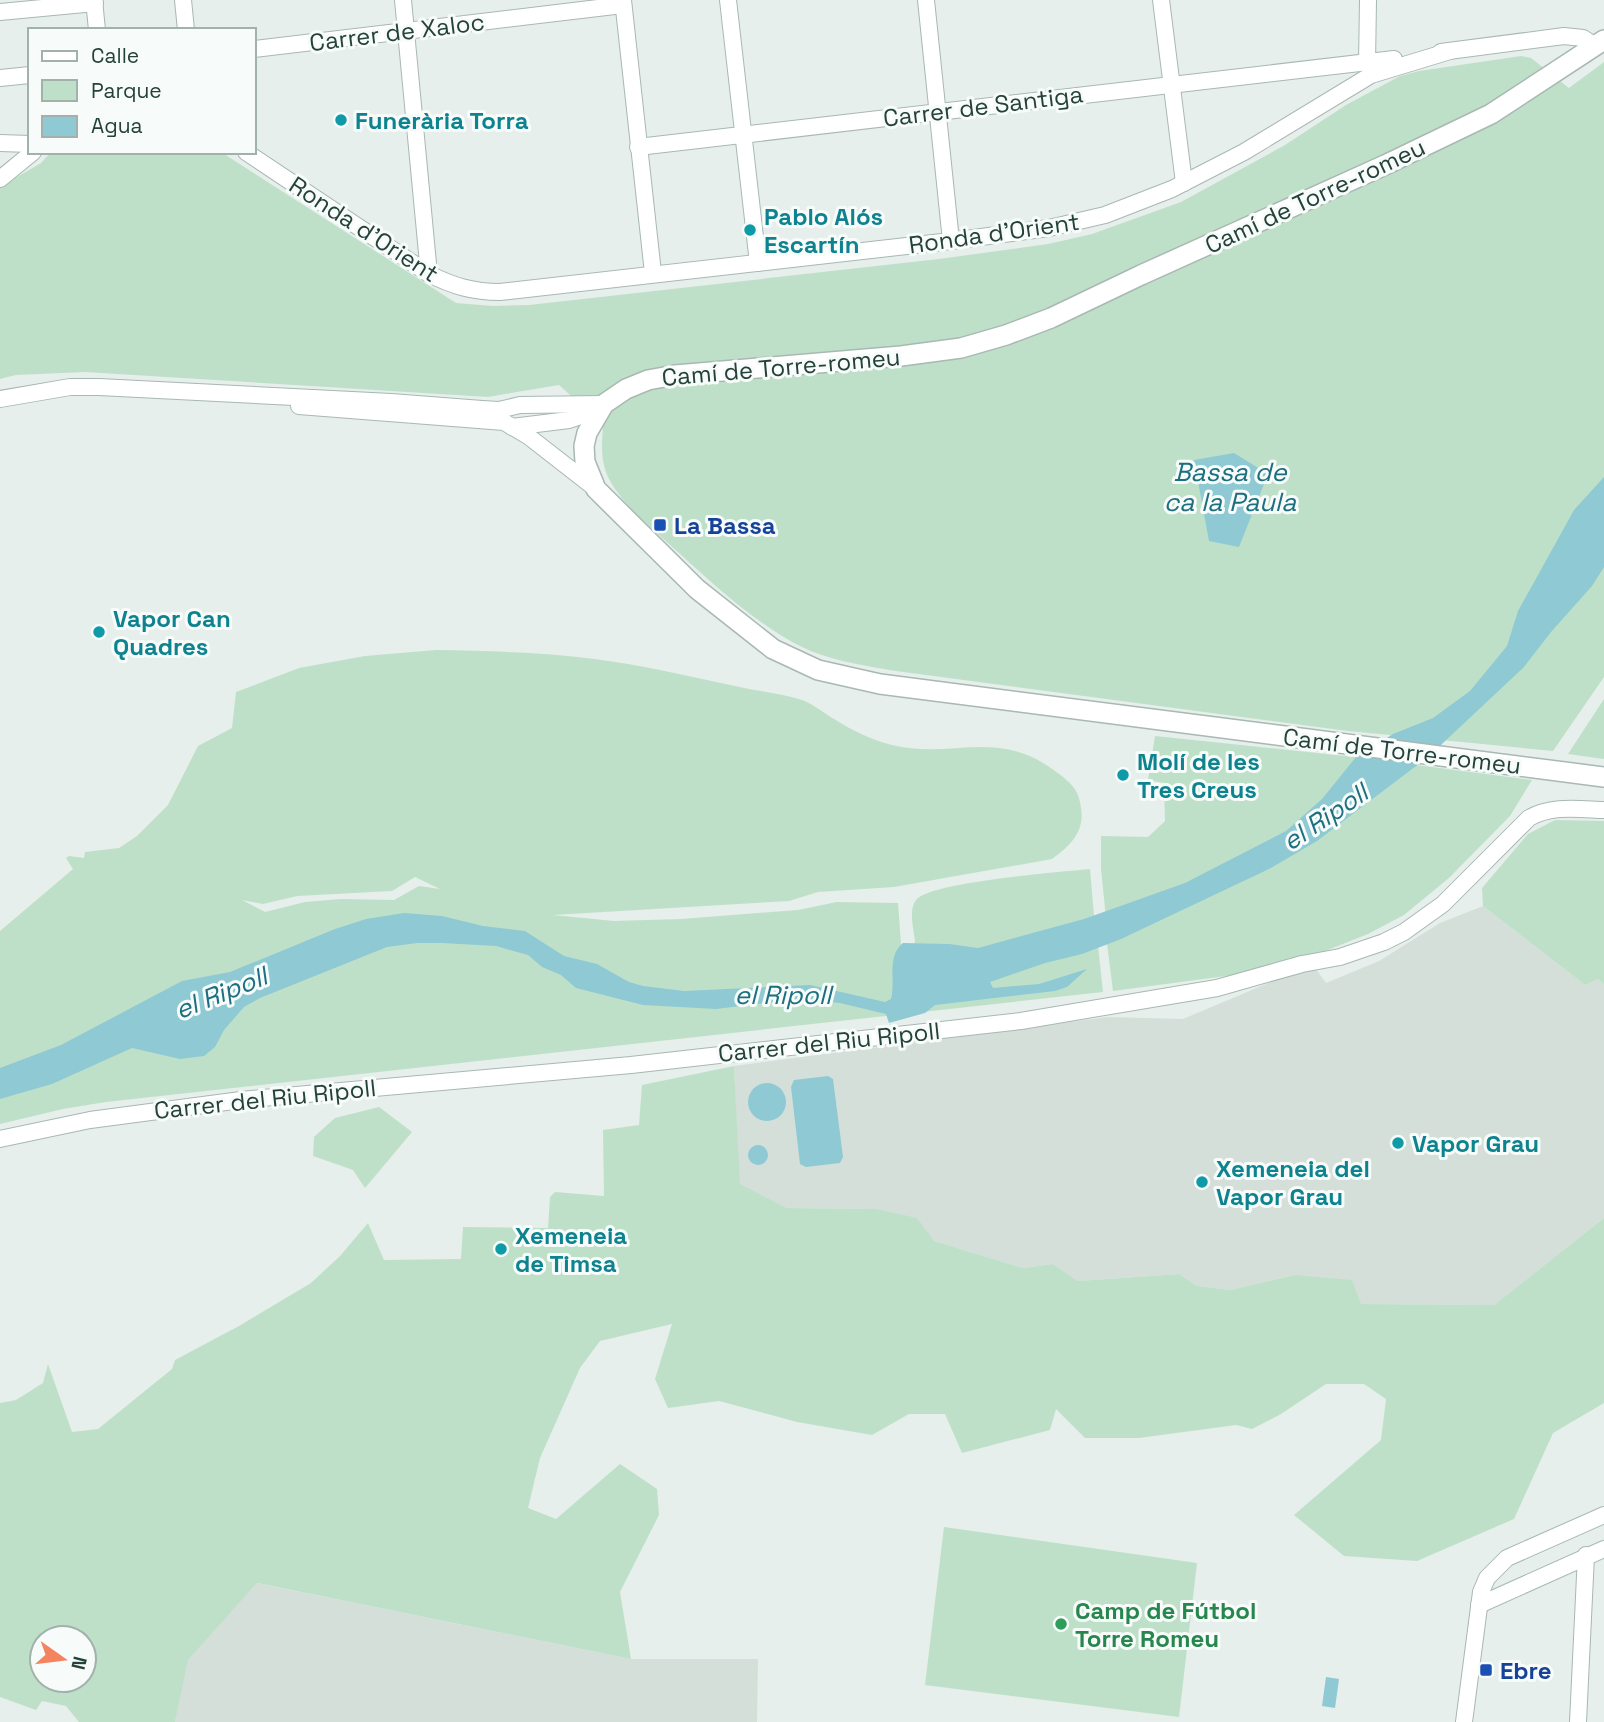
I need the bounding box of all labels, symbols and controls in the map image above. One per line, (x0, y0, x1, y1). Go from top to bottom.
street label: Carrer de Xaloc (308, 6, 486, 58)
legend (28, 28, 256, 154)
text: Calle (91, 42, 139, 69)
text: Parque (91, 77, 162, 104)
street label: Carrer de Santiga (881, 78, 1085, 134)
place label: Funerària Torra (355, 105, 529, 136)
text: Agua (91, 112, 143, 139)
marker: Funerària Torra (333, 112, 349, 128)
street label: Camí de Torre-romeu (1200, 131, 1430, 261)
street label: Ronda d'Orient (283, 169, 445, 289)
place label: Pablo Alós Escartín (764, 201, 883, 260)
street label: Ronda d'Orient (907, 206, 1081, 260)
marker: Pablo Alós Escartín (742, 222, 758, 238)
street label: Camí de Torre-romeu (660, 341, 902, 393)
water label: Bassa de ca la Paula (1164, 455, 1297, 519)
place label: La Bassa (674, 510, 776, 541)
marker: La Bassa (652, 517, 668, 533)
place label: Vapor Can Quadres (113, 603, 231, 662)
marker: Vapor Can Quadres (91, 624, 107, 640)
street label: Camí de Torre-romeu (1281, 721, 1523, 781)
place label: Molí de les Tres Creus (1137, 746, 1260, 805)
marker: Molí de les Tres Creus (1115, 767, 1131, 783)
water label: el Ripoll (1275, 774, 1377, 858)
water label: el Ripoll (170, 958, 275, 1027)
water label: el Ripoll (735, 978, 834, 1012)
street label: Carrer del Riu Ripoll (717, 1015, 941, 1069)
street label: Carrer del Riu Ripoll (153, 1072, 377, 1126)
place label: Vapor Grau (1412, 1128, 1539, 1159)
marker: Vapor Grau (1390, 1135, 1406, 1151)
place label: Xemeneia del Vapor Grau (1216, 1153, 1370, 1212)
marker: Xemeneia del Vapor Grau (1194, 1174, 1210, 1190)
place label: Xemeneia de Timsa (515, 1220, 627, 1279)
marker: Xemeneia de Timsa (493, 1241, 509, 1257)
place label: Camp de Fútbol Torre Romeu (1075, 1595, 1256, 1654)
marker: Camp de Fútbol Torre Romeu (1053, 1616, 1069, 1632)
north arrow (28, 1624, 98, 1694)
text: N (65, 1654, 93, 1672)
place label: Ebre (1500, 1655, 1552, 1686)
marker: Ebre (1478, 1662, 1494, 1678)

